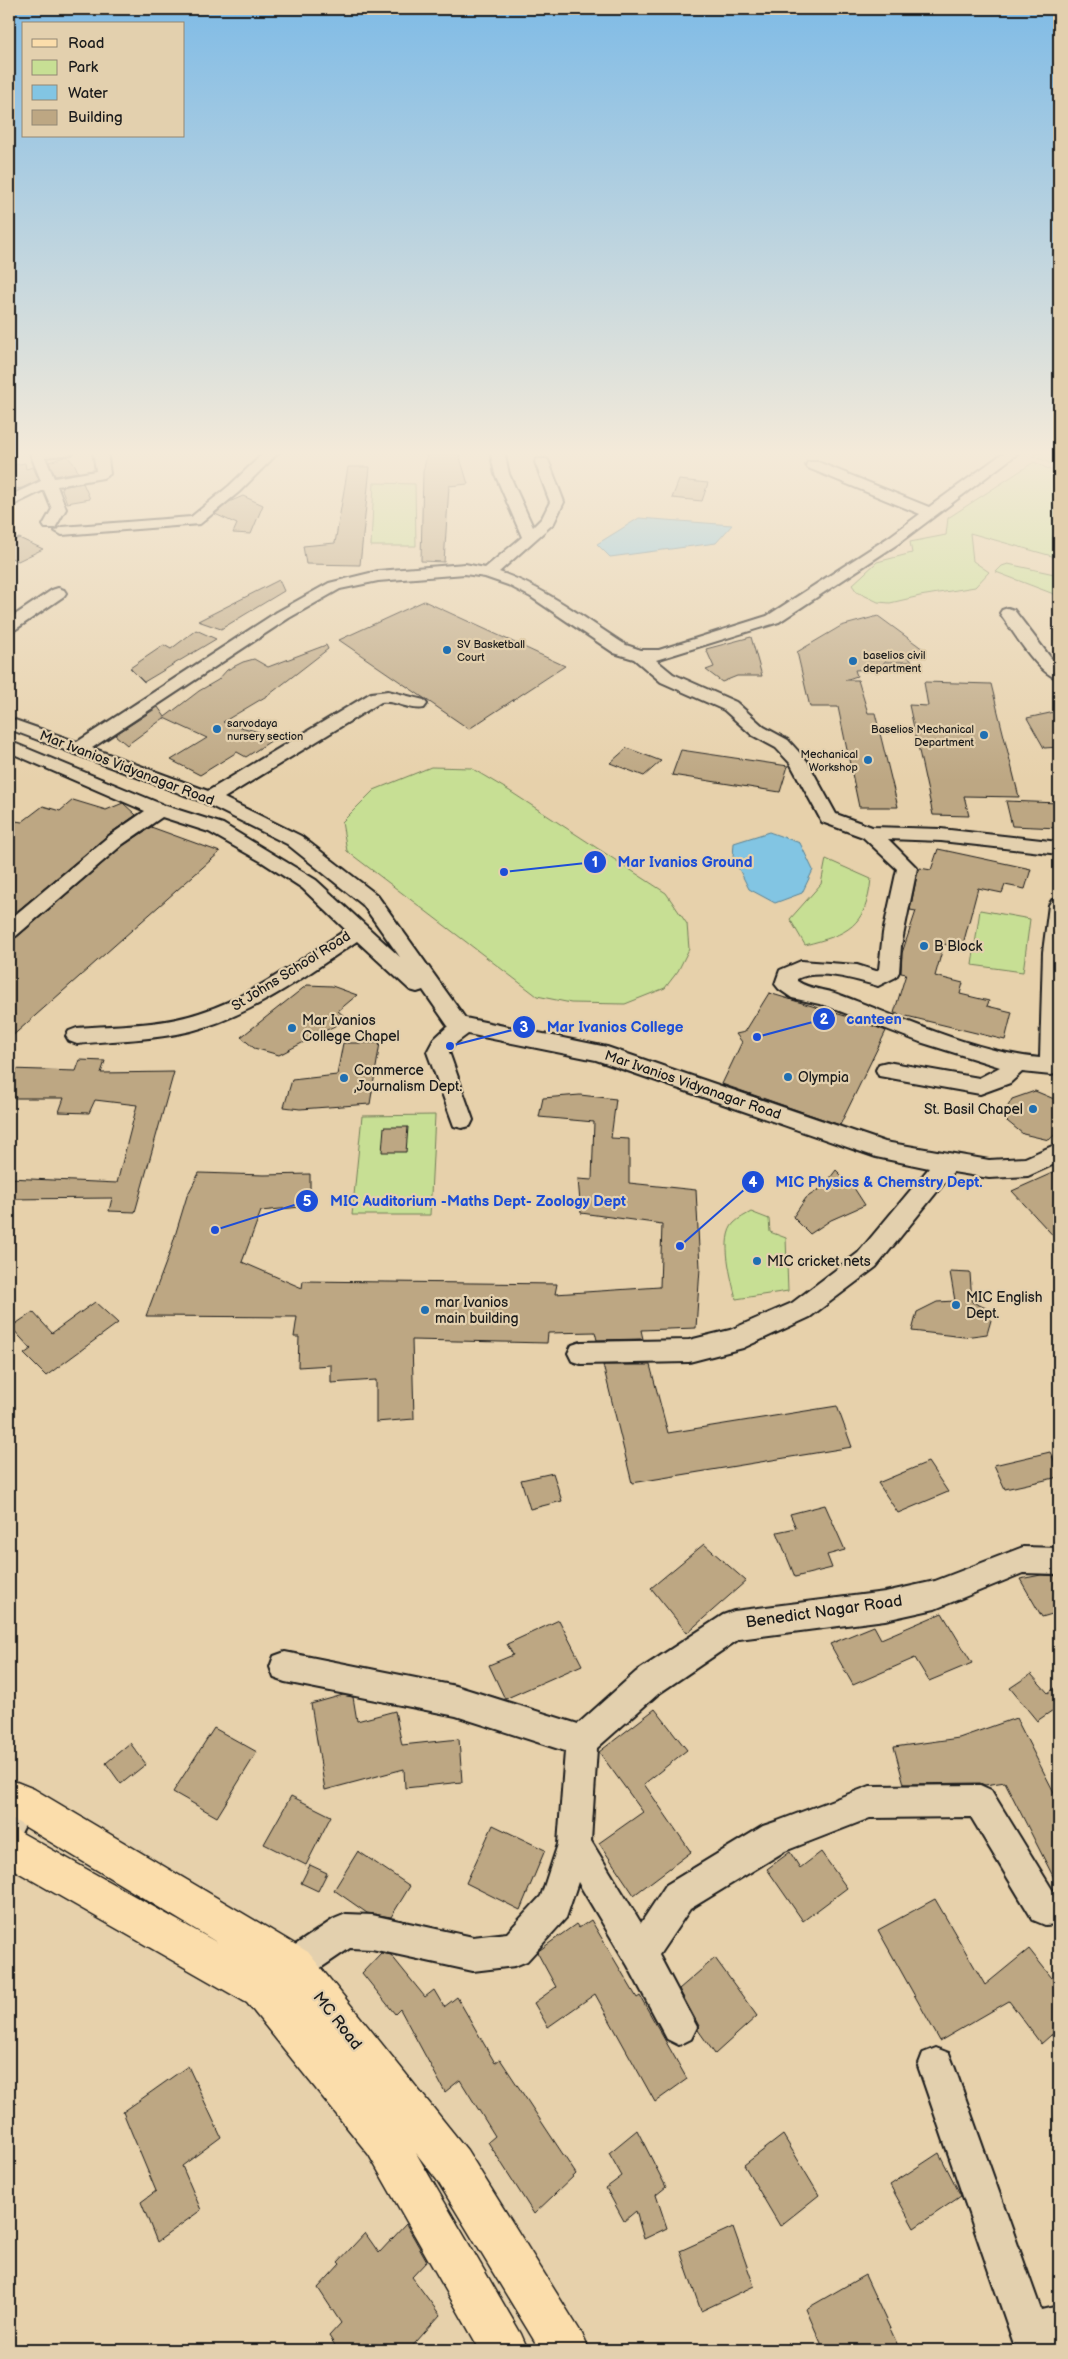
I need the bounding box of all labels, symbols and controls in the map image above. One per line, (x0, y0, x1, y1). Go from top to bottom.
legend (22, 22, 185, 138)
text: Road (68, 34, 104, 53)
text: Park (68, 58, 99, 77)
text: Water (68, 84, 108, 103)
text: Building (68, 108, 123, 127)
place label: SV Basketball Court (457, 638, 525, 664)
marker: SV Basketball Court (441, 644, 453, 656)
place label: baselios civil department (863, 649, 925, 675)
marker: baselios civil department (847, 655, 859, 667)
place label: sarvodaya nursery section (227, 717, 303, 743)
marker: sarvodaya nursery section (211, 723, 223, 735)
place label: Baselios Mechanical Department (871, 723, 975, 749)
street label: Mar Ivanios Vidyanagar Road (37, 727, 217, 809)
marker: Baselios Mechanical Department (978, 729, 990, 741)
place label: Mechanical Workshop (801, 748, 858, 774)
marker: Mechanical Workshop (862, 754, 874, 766)
callout: Mar Ivanios Ground (582, 847, 762, 877)
text: 1 (592, 853, 598, 872)
text: Mar Ivanios Ground (618, 853, 752, 872)
street label: St Johns School Road (228, 927, 354, 1015)
place label: B Block (934, 938, 982, 955)
marker: B Block (918, 940, 930, 952)
callout: canteen (811, 1004, 912, 1034)
text: 2 (820, 1010, 829, 1029)
text: canteen (846, 1010, 902, 1029)
place label: Mar Ivanios College Chapel (302, 1012, 400, 1045)
callout: Mar Ivanios College (512, 1012, 693, 1042)
text: 3 (520, 1018, 529, 1037)
text: Mar Ivanios College (547, 1018, 684, 1037)
marker: Mar Ivanios College Chapel (286, 1022, 298, 1034)
street label: Mar Ivanios Vidyanagar Road (603, 1047, 783, 1123)
place label: Commerce ,Journalism Dept. (354, 1062, 462, 1095)
place label: Olympia (798, 1069, 849, 1086)
marker: Olympia (782, 1071, 794, 1083)
marker: Commerce ,Journalism Dept. (338, 1072, 350, 1084)
place label: St. Basil Chapel (924, 1101, 1023, 1118)
marker: St. Basil Chapel (1027, 1103, 1039, 1115)
callout: MIC Physics & Chemstry Dept. (740, 1167, 993, 1197)
text: 4 (749, 1173, 758, 1192)
text: MIC Physics & Chemstry Dept. (775, 1173, 983, 1192)
callout: MIC Auditorium -Maths Dept- Zoology Dept (294, 1186, 636, 1216)
text: 5 (303, 1192, 312, 1211)
text: MIC Auditorium -Maths Dept- Zoology Dept (330, 1192, 626, 1211)
place label: MIC cricket nets (767, 1253, 871, 1270)
marker: MIC cricket nets (751, 1255, 763, 1267)
place label: MIC English Dept. (966, 1289, 1043, 1322)
place label: mar Ivanios main building (435, 1294, 519, 1327)
marker: MIC English Dept. (950, 1299, 962, 1311)
marker: mar Ivanios main building (419, 1304, 431, 1316)
street label: Benedict Nagar Road (745, 1592, 903, 1632)
street label: MC Road (309, 1988, 365, 2054)

